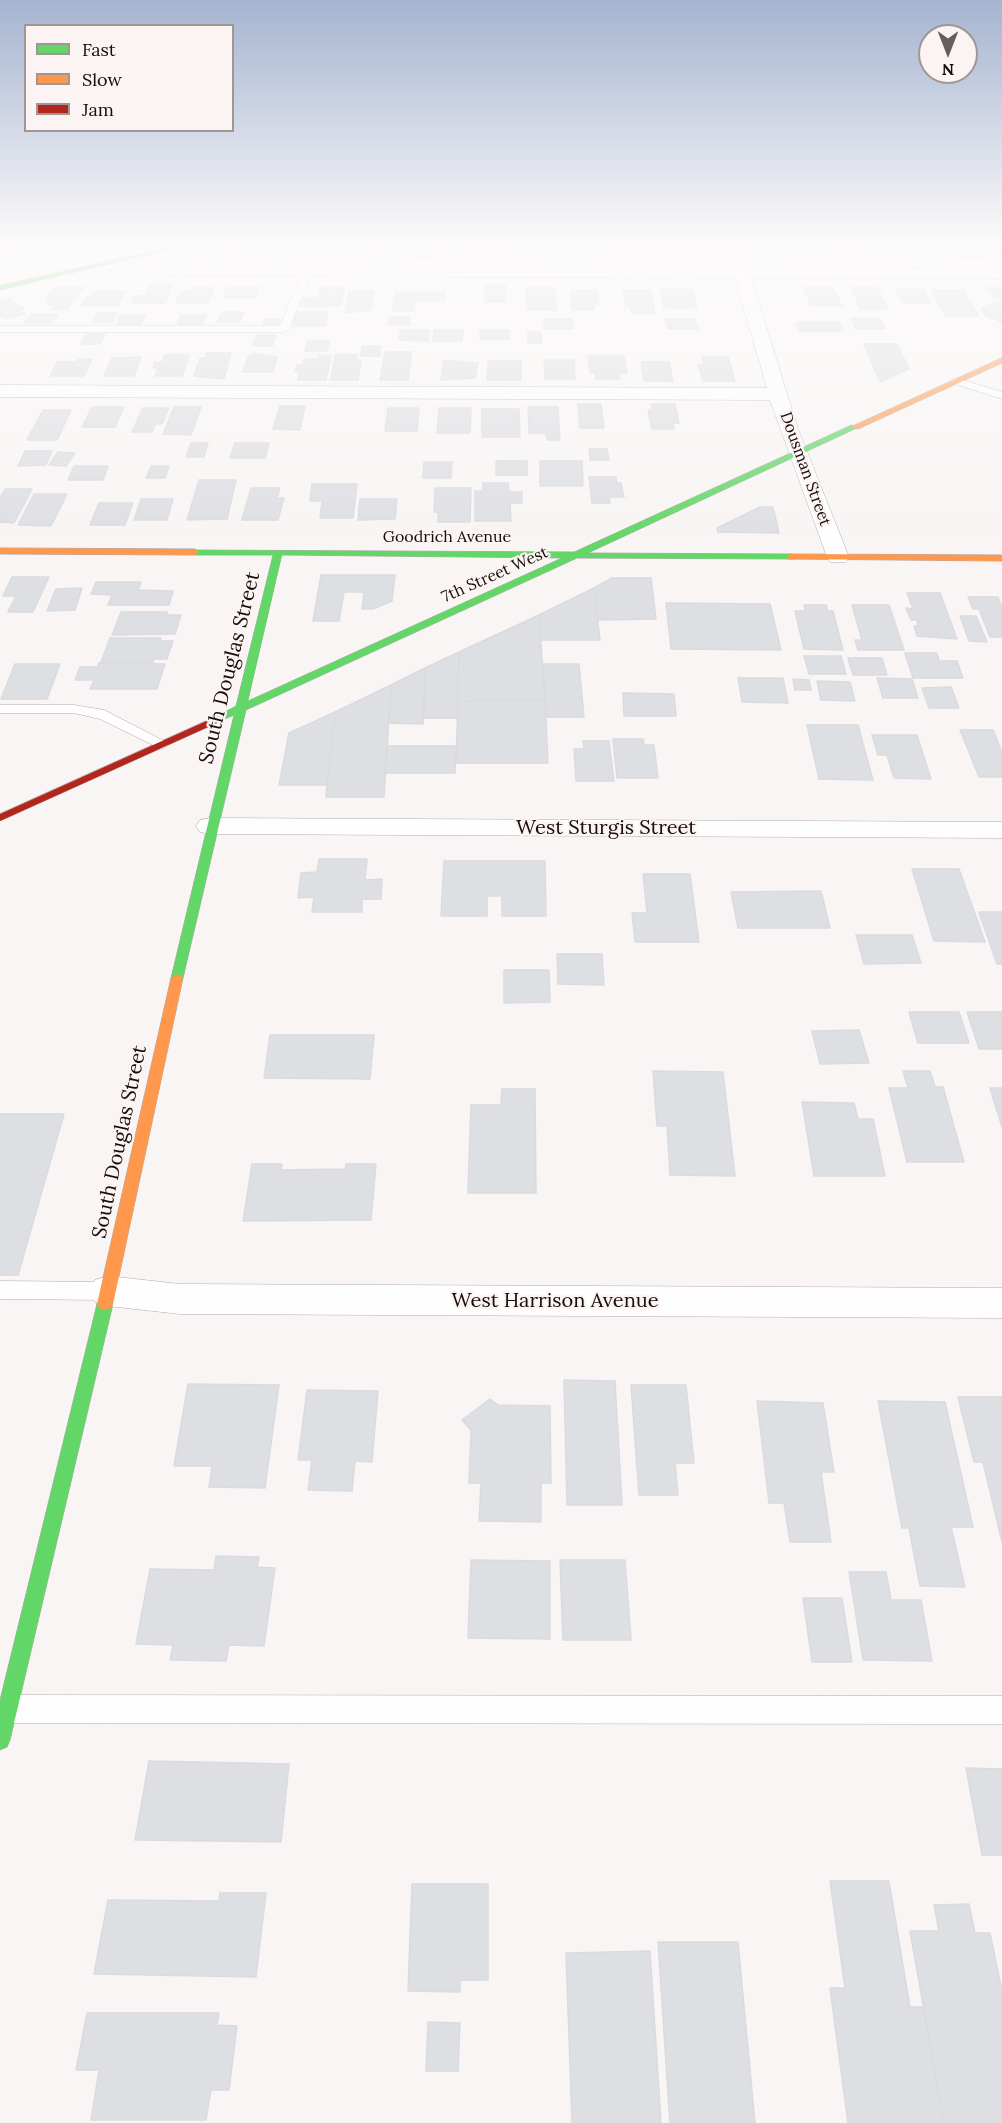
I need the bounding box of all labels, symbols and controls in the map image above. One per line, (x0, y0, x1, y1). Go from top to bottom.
legend (24, 24, 234, 132)
north arrow (918, 24, 978, 84)
text: Fast (82, 38, 116, 61)
text: N (942, 60, 954, 80)
text: Slow (82, 68, 122, 91)
text: Jam (82, 98, 114, 121)
street label: Dousman Street (775, 409, 835, 529)
street label: Goodrich Avenue (383, 527, 511, 547)
street label: 7th Street West (439, 543, 551, 607)
street label: South Douglas Street (195, 570, 265, 766)
street label: West Sturgis Street (516, 816, 696, 840)
street label: South Douglas Street (88, 1043, 152, 1241)
street label: West Harrison Avenue (451, 1289, 659, 1313)

